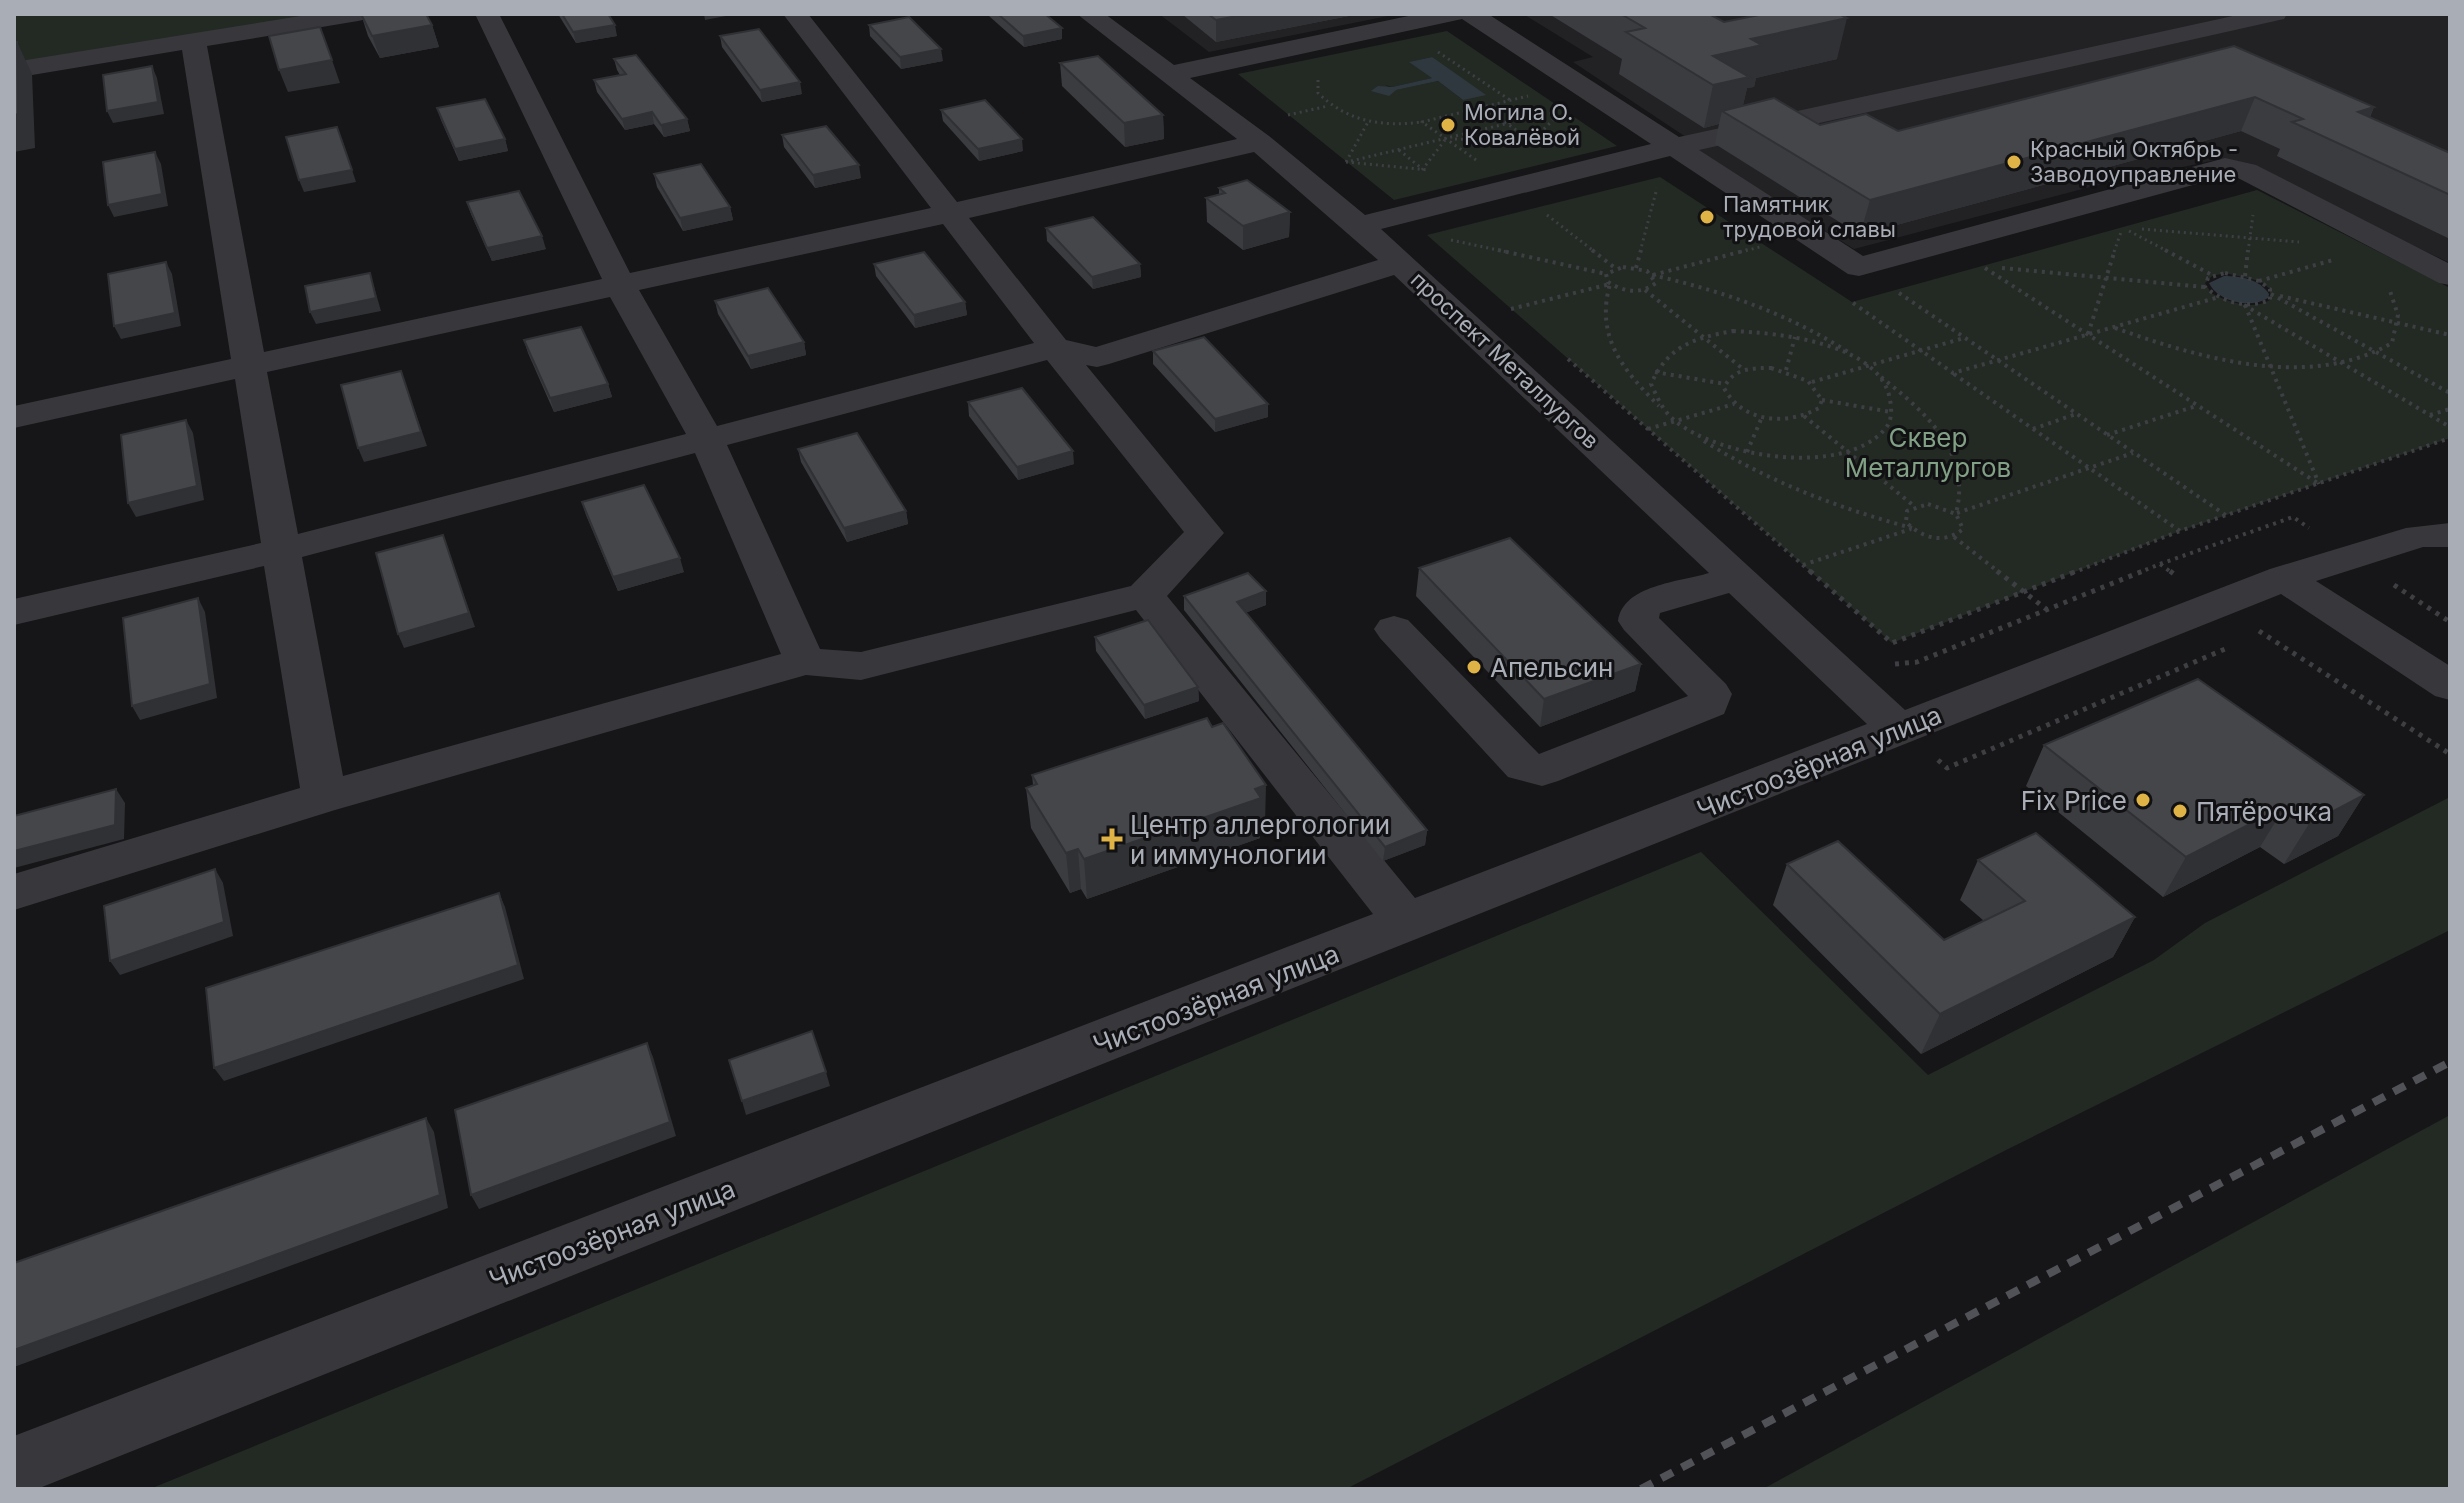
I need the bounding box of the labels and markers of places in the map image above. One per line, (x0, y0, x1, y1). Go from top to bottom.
place label: Могила О. Ковалёвой (1464, 99, 1580, 150)
marker: Могила О. Ковалёвой (1439, 116, 1457, 134)
place label: Красный Октябрь - Заводоуправление (2030, 136, 2238, 187)
marker: Красный Октябрь - Заводоуправление (2005, 153, 2023, 171)
place label: Памятник трудовой славы (1723, 191, 1896, 242)
marker: Памятник трудовой славы (1698, 208, 1716, 226)
place label: Апельсин (1490, 652, 1613, 683)
marker: Апельсин (1465, 658, 1483, 676)
place label: Fix Price (2021, 785, 2127, 816)
marker: Fix Price (2134, 791, 2152, 809)
place label: Пятёрочка (2196, 796, 2332, 827)
marker: Пятёрочка (2171, 802, 2189, 820)
place label: Центр аллергологии и иммунологии (1130, 809, 1390, 870)
marker: Центр аллергологии и иммунологии (1101, 828, 1123, 850)

